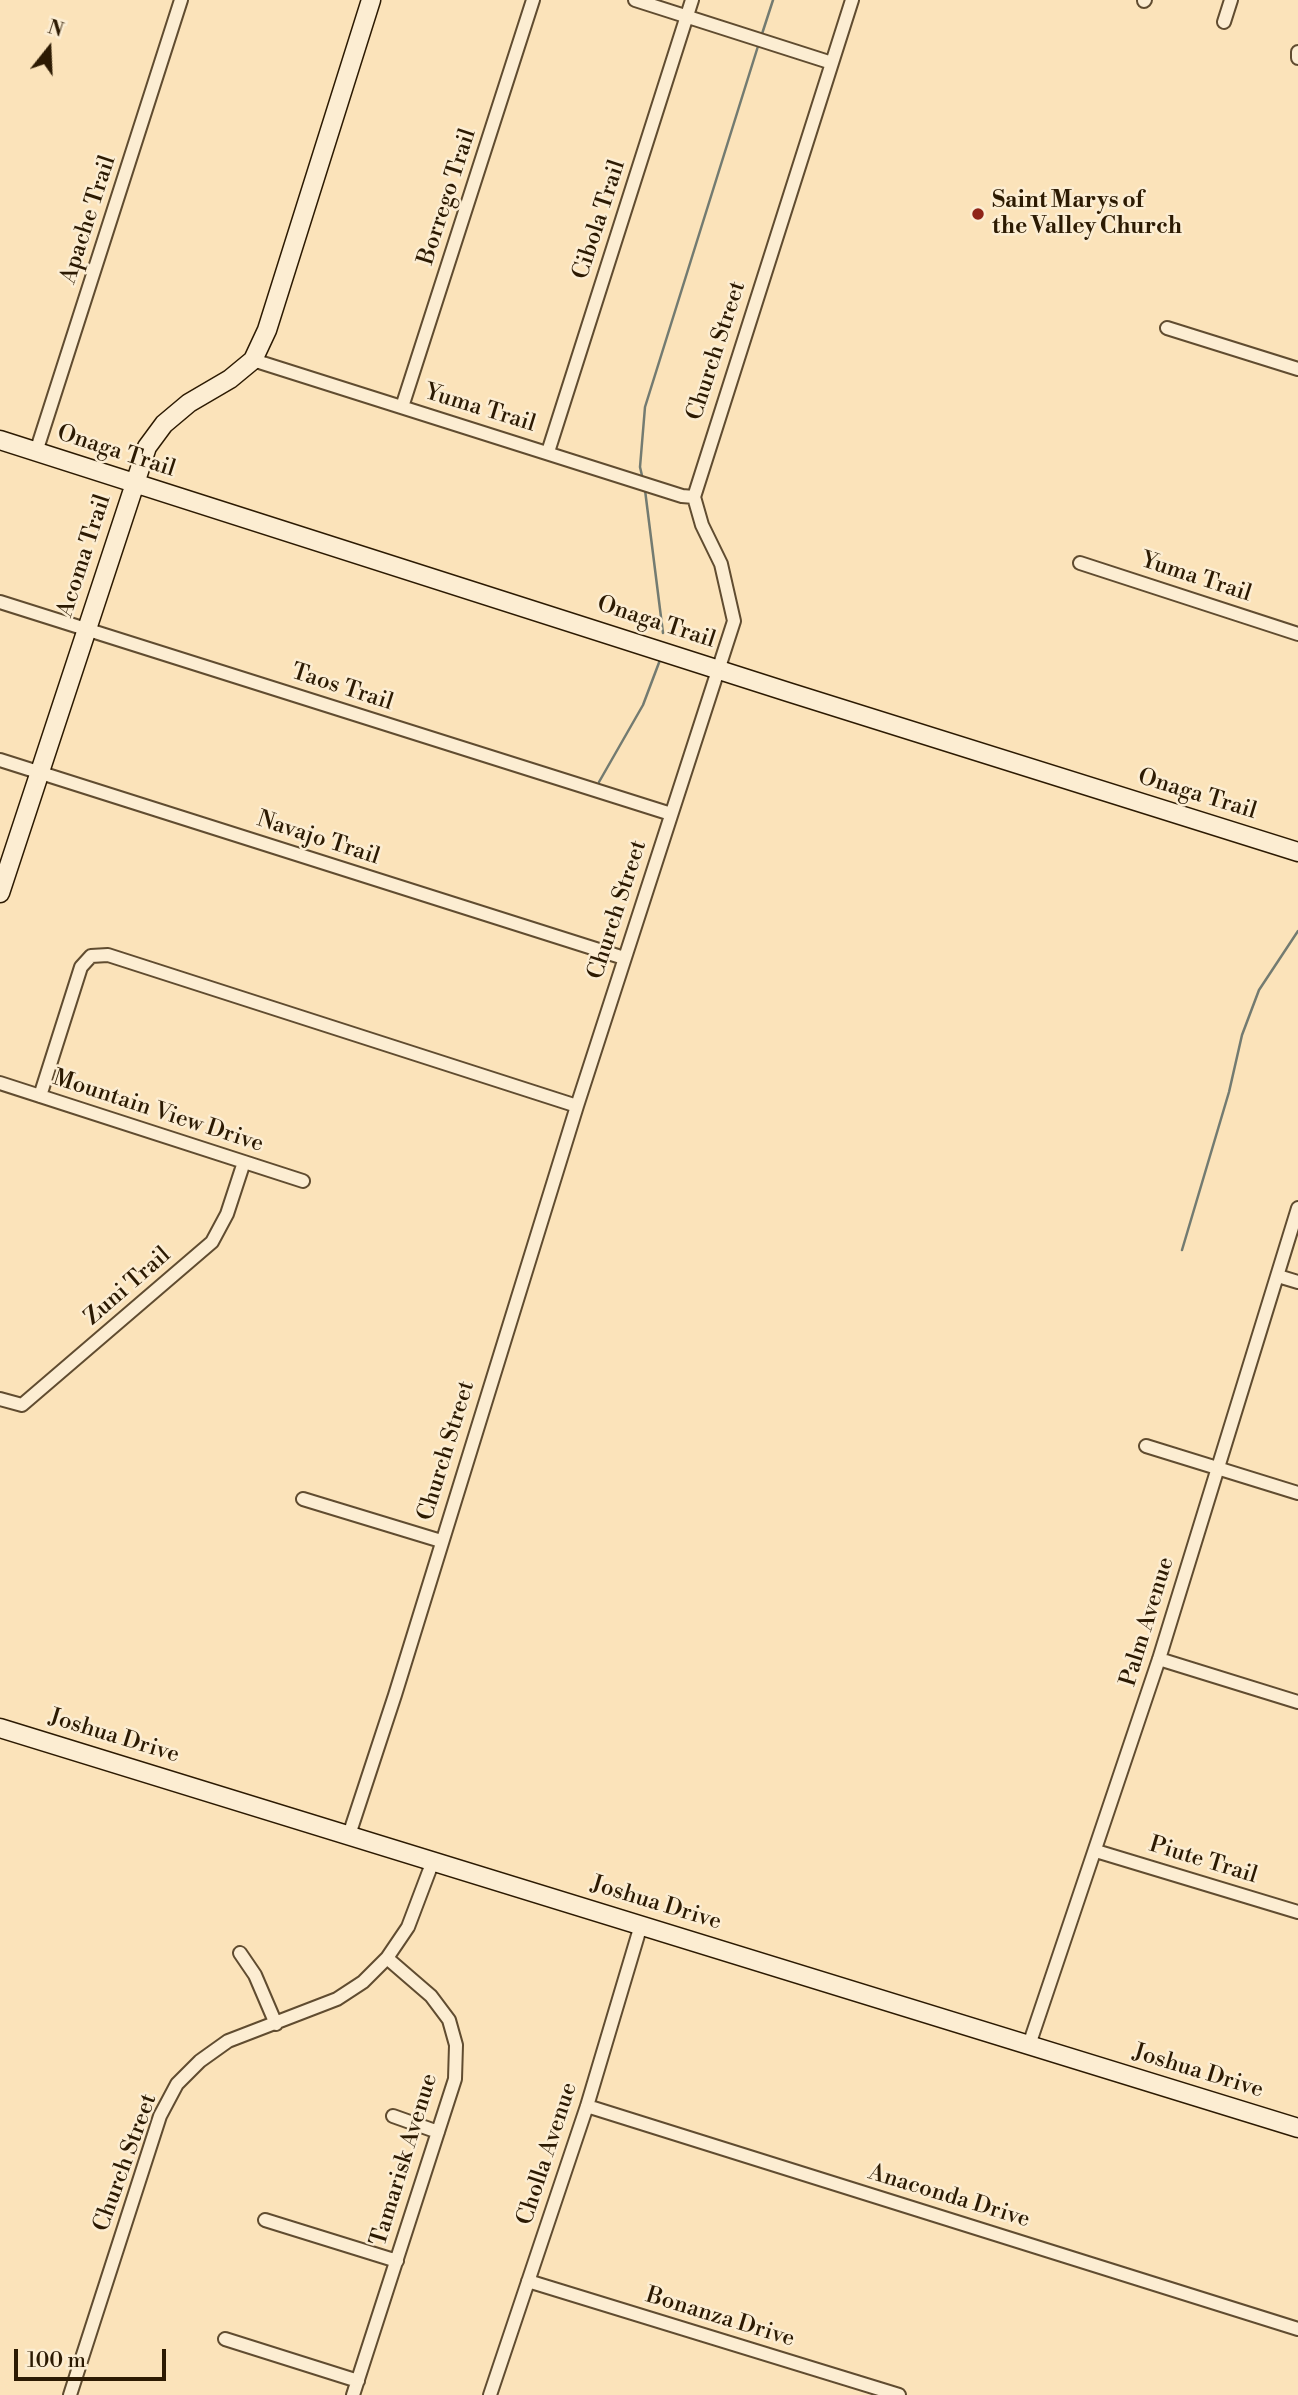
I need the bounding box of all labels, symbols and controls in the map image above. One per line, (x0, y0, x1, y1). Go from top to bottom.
north arrow (14, 14, 84, 84)
text: N (45, 15, 66, 43)
street label: Borrego Trail (413, 125, 483, 269)
street label: Apache Trail (55, 152, 123, 288)
street label: Cibola Trail (568, 157, 632, 283)
place label: Saint Marys of the Valley Church (992, 187, 1182, 241)
marker: Saint Marys of the Valley Church (970, 206, 986, 222)
street label: Church Street (682, 278, 752, 424)
street label: Yuma Trail (421, 379, 539, 439)
street label: Onaga Trail (53, 420, 179, 484)
street label: Acoma Trail (52, 491, 118, 621)
street label: Yuma Trail (1137, 547, 1255, 609)
street label: Onaga Trail (593, 591, 719, 655)
street label: Taos Trail (288, 659, 396, 717)
street label: Onaga Trail (1134, 764, 1260, 826)
street label: Navajo Trail (253, 806, 383, 872)
street label: Church Street (583, 837, 653, 983)
street label: Mountain View Drive (49, 1065, 267, 1159)
street label: Zuni Trail (79, 1242, 177, 1332)
street label: Church Street (413, 1378, 481, 1524)
street label: Palm Avenue (1115, 1554, 1181, 1690)
street label: Joshua Drive (46, 1704, 182, 1770)
street label: Piute Trail (1145, 1831, 1261, 1891)
street label: Joshua Drive (588, 1871, 724, 1937)
street label: Joshua Drive (1130, 2039, 1266, 2105)
street label: Tamarisk Avenue (366, 2070, 444, 2250)
street label: Cholla Avenue (512, 2079, 584, 2229)
street label: Church Street (88, 2090, 164, 2236)
street label: Anaconda Drive (865, 2159, 1033, 2235)
street label: Bonanza Drive (642, 2282, 798, 2354)
scale bar (18, 2336, 170, 2380)
text: 100 m (27, 2348, 86, 2374)

